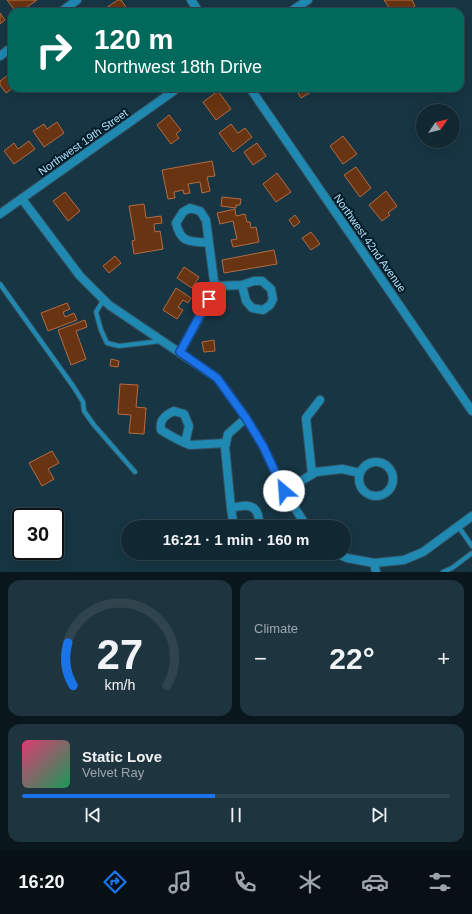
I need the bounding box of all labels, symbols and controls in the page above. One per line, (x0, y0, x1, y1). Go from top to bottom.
icon: right (28, 24, 80, 76)
text: 120 m (94, 24, 173, 55)
text: Northwest 18th Drive (94, 57, 262, 77)
north arrow (416, 104, 460, 148)
map controls (416, 104, 460, 148)
street label: Northwest 19th Street (36, 107, 130, 177)
street label: Northwest 42nd Avenue (332, 192, 408, 294)
pin (192, 282, 226, 316)
icon: arrive (198, 288, 220, 310)
position arrow (263, 470, 305, 512)
speed limit sign: 30 (12, 508, 64, 560)
text: 16:21 · 1 min · 160 m (163, 531, 309, 548)
text: Climate (254, 621, 298, 636)
text: 27 (97, 631, 143, 678)
text: 22° (329, 642, 375, 675)
text: − (254, 646, 267, 671)
text: + (437, 646, 450, 671)
text: km/h (105, 677, 136, 693)
text: Static Love (82, 748, 162, 765)
text: Velvet Ray (82, 765, 144, 780)
icon: previous (82, 804, 104, 826)
icon: pause (225, 804, 247, 826)
icon: next (368, 804, 390, 826)
icon: directions (101, 868, 129, 896)
icon: music (166, 868, 194, 896)
icon: phone (231, 868, 259, 896)
icon: climate (296, 868, 324, 896)
icon: car (361, 868, 389, 896)
icon: filters (426, 868, 454, 896)
text: 16:20 (18, 872, 64, 892)

